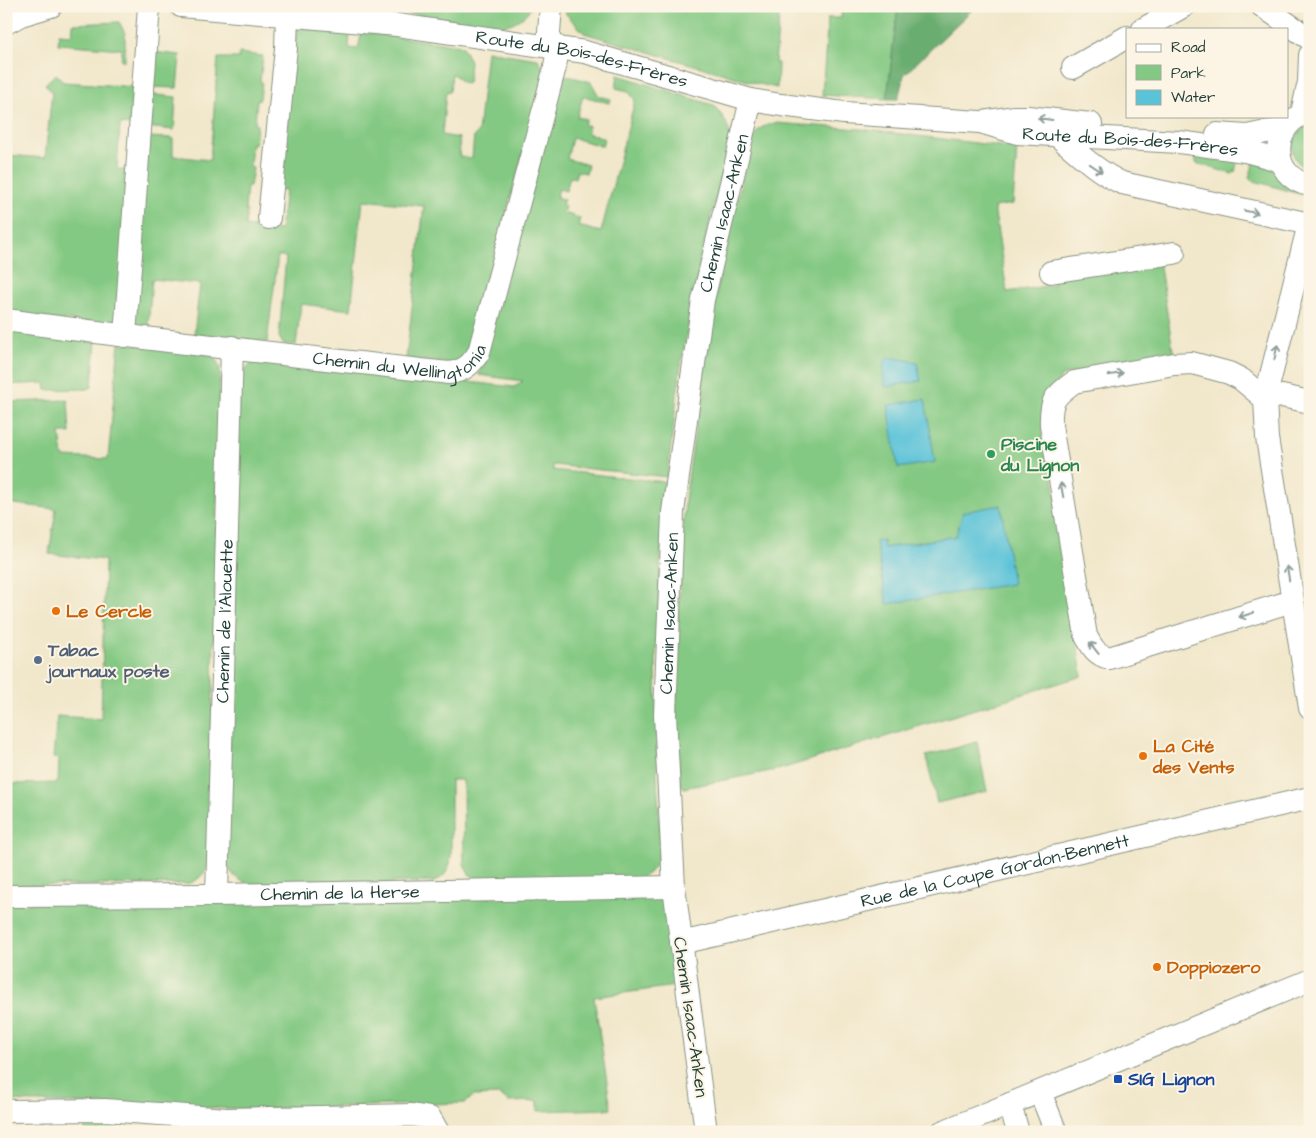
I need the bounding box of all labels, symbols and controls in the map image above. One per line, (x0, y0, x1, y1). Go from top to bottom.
street label: Route du Bois-des-Frères (474, 24, 691, 94)
legend (1126, 28, 1288, 118)
text: Road (1171, 37, 1206, 58)
text: Park (1171, 63, 1206, 84)
text: Water (1171, 87, 1215, 108)
one-way arrow (1038, 114, 1054, 124)
street label: Route du Bois-des-Frères (1022, 121, 1240, 163)
street label: Chemin Isaac-Anken (693, 132, 755, 295)
one-way arrow (1089, 163, 1103, 173)
one-way arrow (1243, 208, 1259, 217)
street label: Chemin du Wellingtonia (312, 343, 493, 387)
one-way arrow (1272, 344, 1281, 360)
one-way arrow (1108, 369, 1124, 379)
place label: Piscine du Lignon (1000, 432, 1079, 479)
marker: Piscine du Lignon (985, 448, 997, 460)
one-way arrow (1057, 483, 1067, 499)
street label: Chemin Isaac-Anken (654, 532, 685, 695)
street label: Chemin de l'Alouette (210, 539, 240, 703)
one-way arrow (1283, 566, 1293, 582)
place label: Le Cercle (66, 599, 152, 624)
marker: Le Cercle (50, 605, 62, 617)
one-way arrow (1239, 611, 1254, 620)
place label: Tabac journaux poste (45, 638, 170, 684)
one-way arrow (1089, 641, 1099, 655)
marker: Tabac journaux poste (32, 654, 44, 666)
place label: La Cité des Vents (1152, 734, 1235, 780)
marker: La Cité des Vents (1137, 750, 1149, 762)
street label: Rue de la Coupe Gordon-Bennett (858, 828, 1132, 914)
street label: Chemin de la Herse (260, 879, 420, 907)
street label: Chemin Isaac-Anken (667, 935, 714, 1099)
place label: Doppiozero (1167, 955, 1261, 980)
marker: Doppiozero (1151, 961, 1163, 973)
place label: SIG Lignon (1127, 1067, 1215, 1093)
marker: SIG Lignon (1112, 1073, 1124, 1085)

